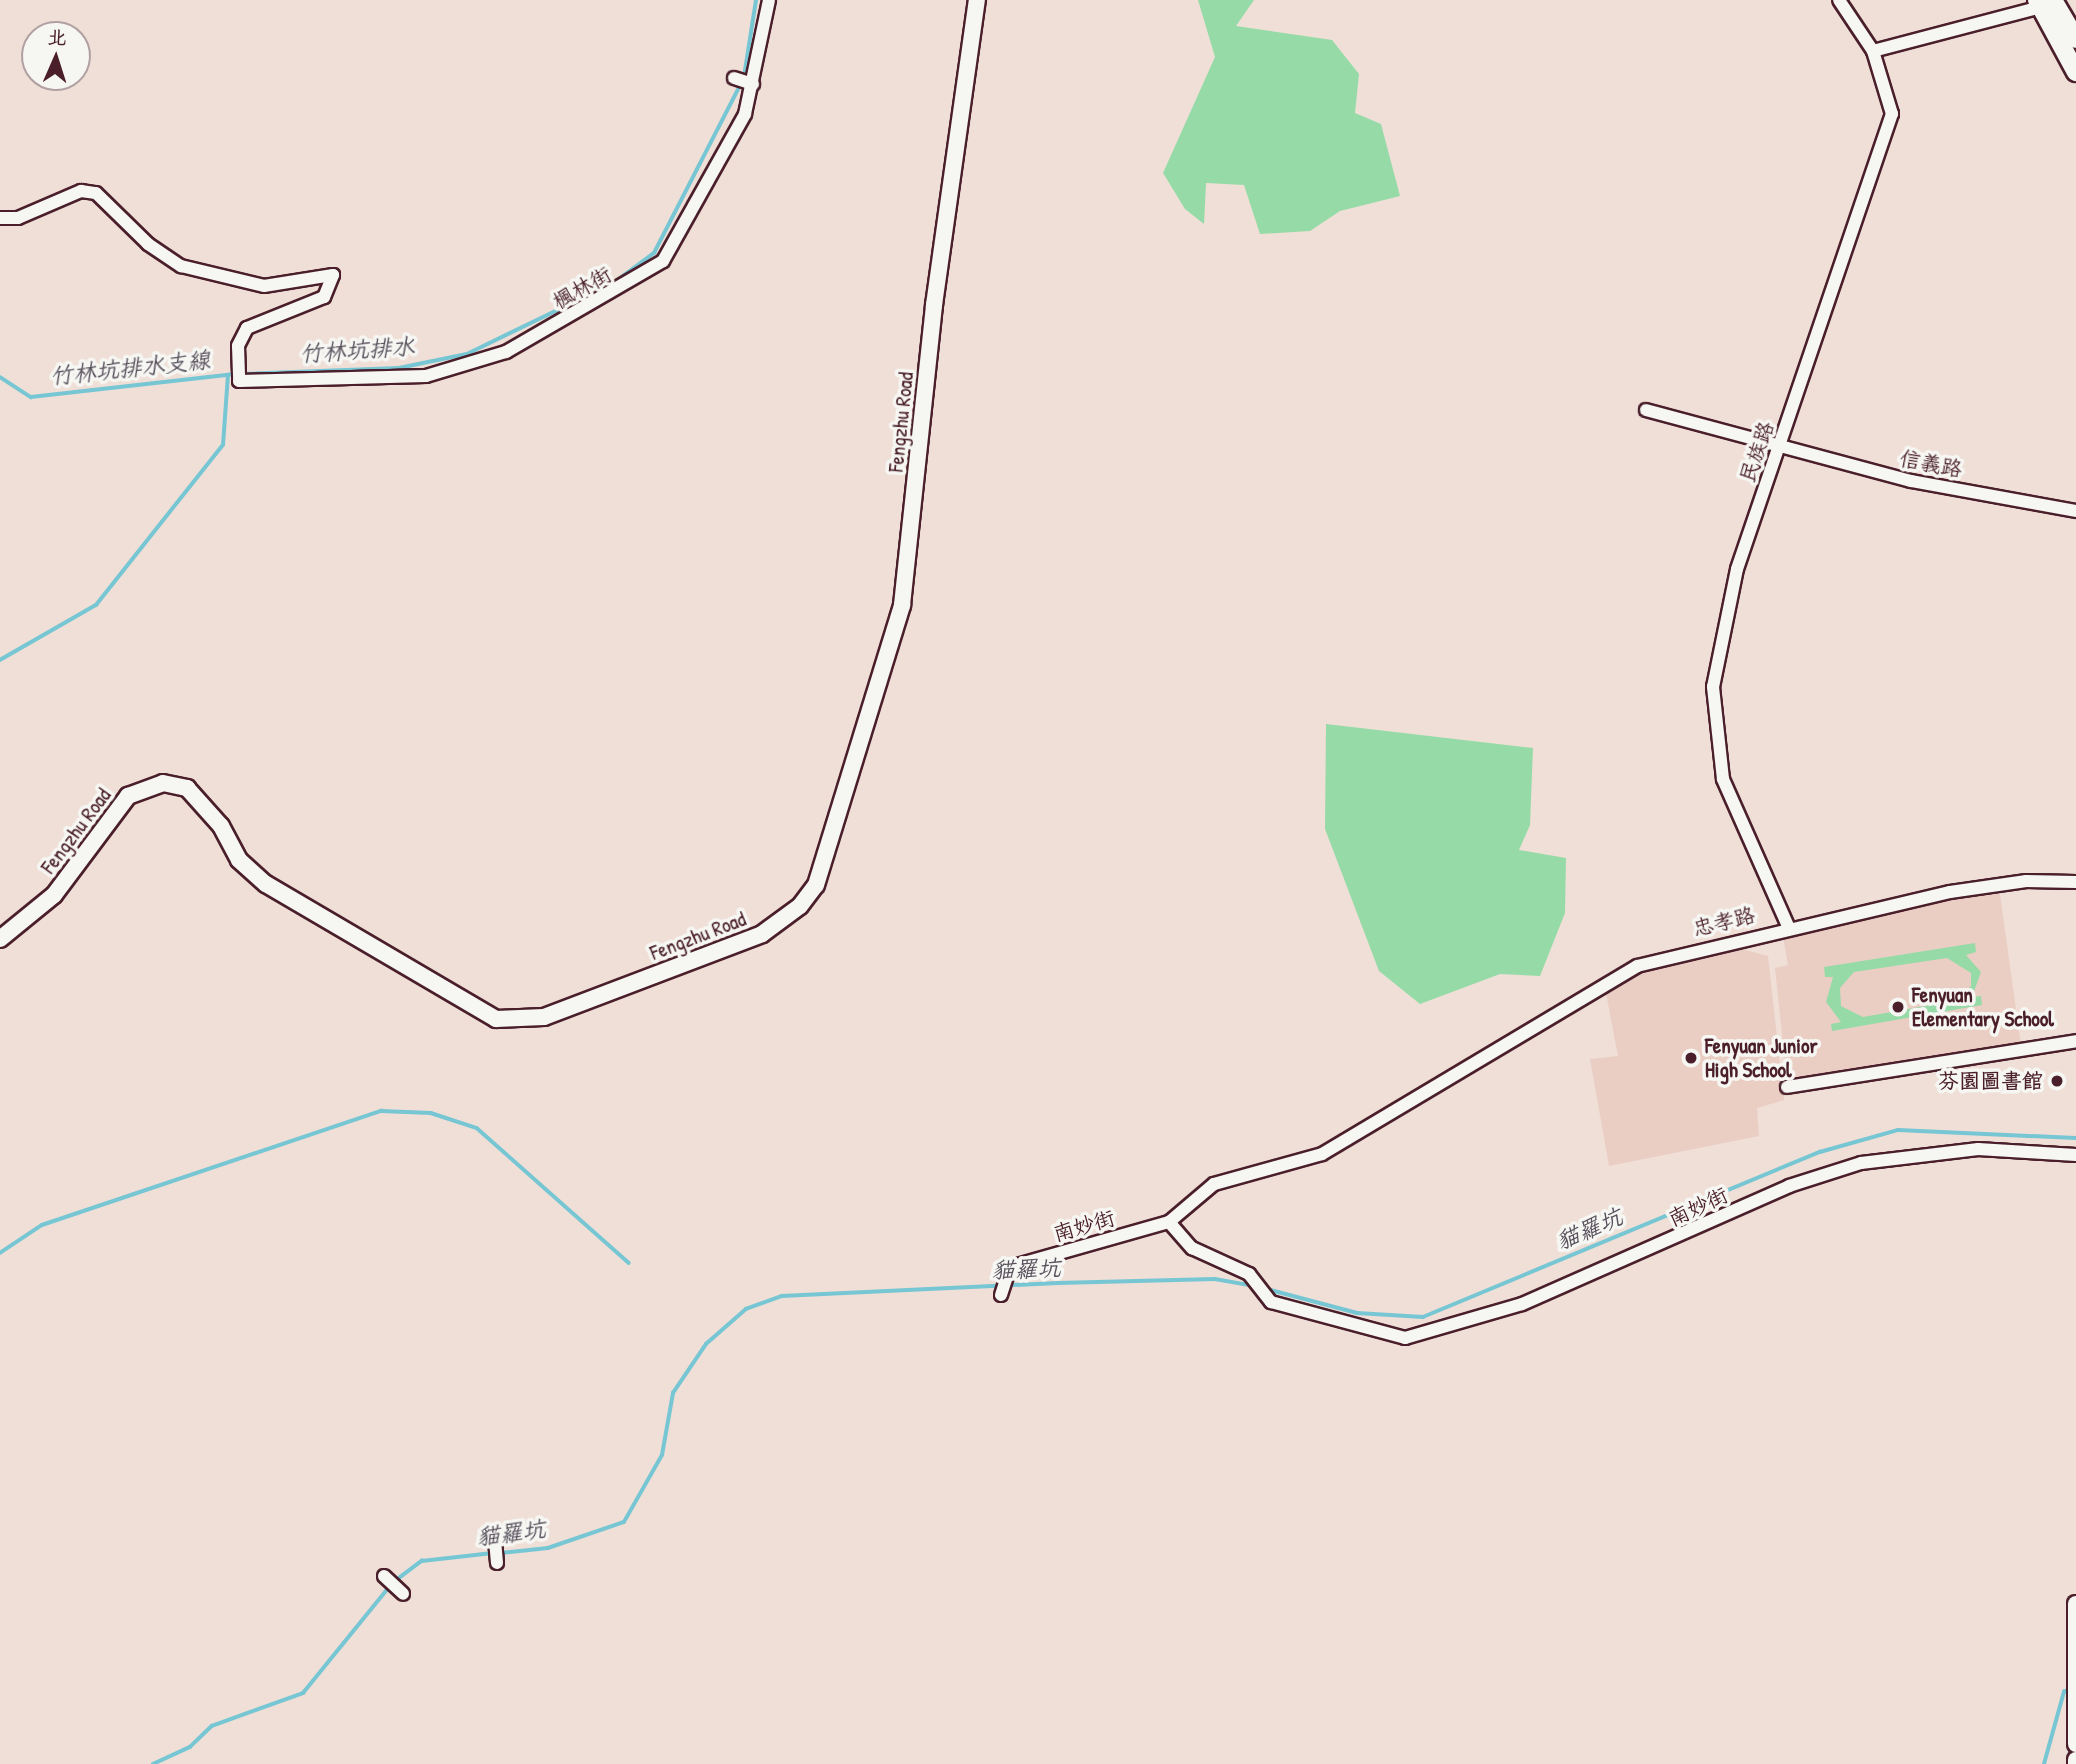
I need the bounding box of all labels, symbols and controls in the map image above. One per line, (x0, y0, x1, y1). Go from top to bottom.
north arrow (21, 21, 91, 91)
text: 北 (47, 24, 67, 51)
street label: 楓林街 (548, 262, 616, 314)
water label: 竹林坑排水 (299, 332, 415, 368)
water label: 竹林坑排水支線 (48, 346, 212, 390)
street label: Fengzhu Road (883, 371, 919, 473)
street label: 民族路 (1735, 418, 1779, 486)
street label: 信義路 (1898, 446, 1964, 482)
street label: Fengzhu Road (36, 783, 116, 879)
street label: 忠孝路 (1690, 902, 1758, 942)
street label: Fengzhu Road (647, 906, 749, 966)
place label: Fenyuan Elementary School (1912, 982, 2054, 1032)
marker: Fenyuan Elementary School (1890, 999, 1906, 1015)
place label: Fenyuan Junior High School (1705, 1033, 1817, 1083)
marker: Fenyuan Junior High School (1683, 1050, 1699, 1066)
place label: 芬園圖書館 (1938, 1068, 2043, 1094)
marker: 芬園圖書館 (2049, 1073, 2065, 1089)
street label: 南妙街 (1664, 1182, 1732, 1232)
water label: 貓羅坑 (1552, 1203, 1626, 1255)
street label: 南妙街 (1050, 1205, 1118, 1247)
water label: 貓羅坑 (991, 1254, 1061, 1284)
water label: 貓羅坑 (475, 1515, 547, 1551)

